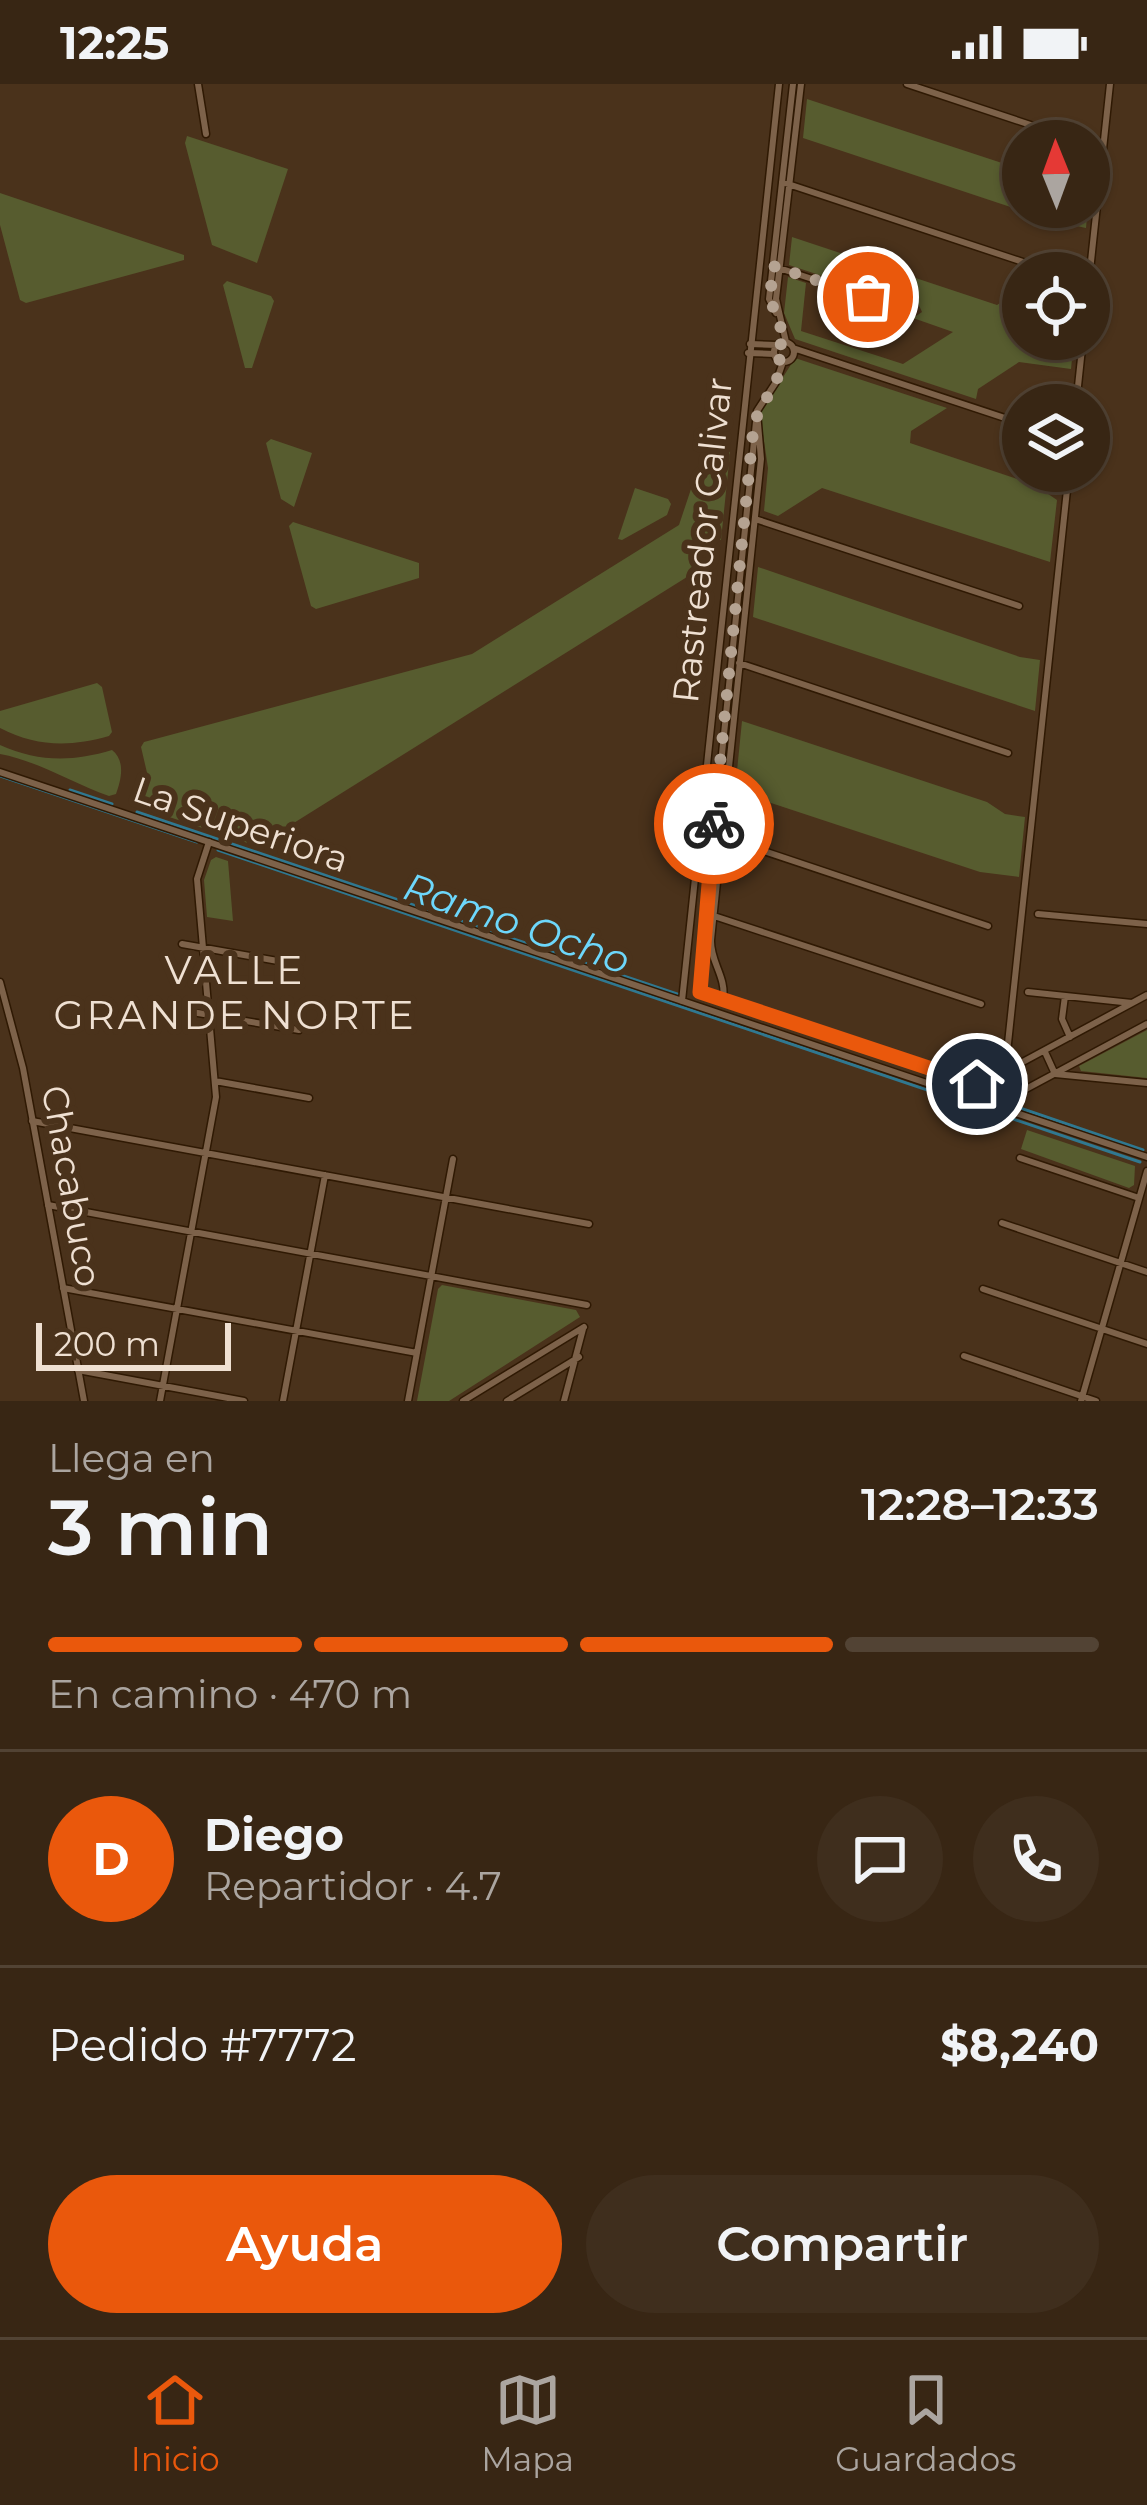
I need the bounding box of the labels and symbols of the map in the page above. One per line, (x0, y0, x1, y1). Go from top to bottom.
north arrow (1002, 120, 1110, 228)
pin (817, 246, 919, 348)
street label: Rastreador Calivar (663, 375, 741, 705)
courier (654, 764, 774, 884)
street label: La Superiora (127, 767, 355, 881)
water label: Ramo Ocho (398, 862, 636, 984)
district label: VALLE GRANDE NORTE (53, 946, 417, 1039)
pin (926, 1033, 1028, 1135)
street label: Chacabuco (33, 1082, 111, 1290)
scale bar (36, 1317, 231, 1370)

